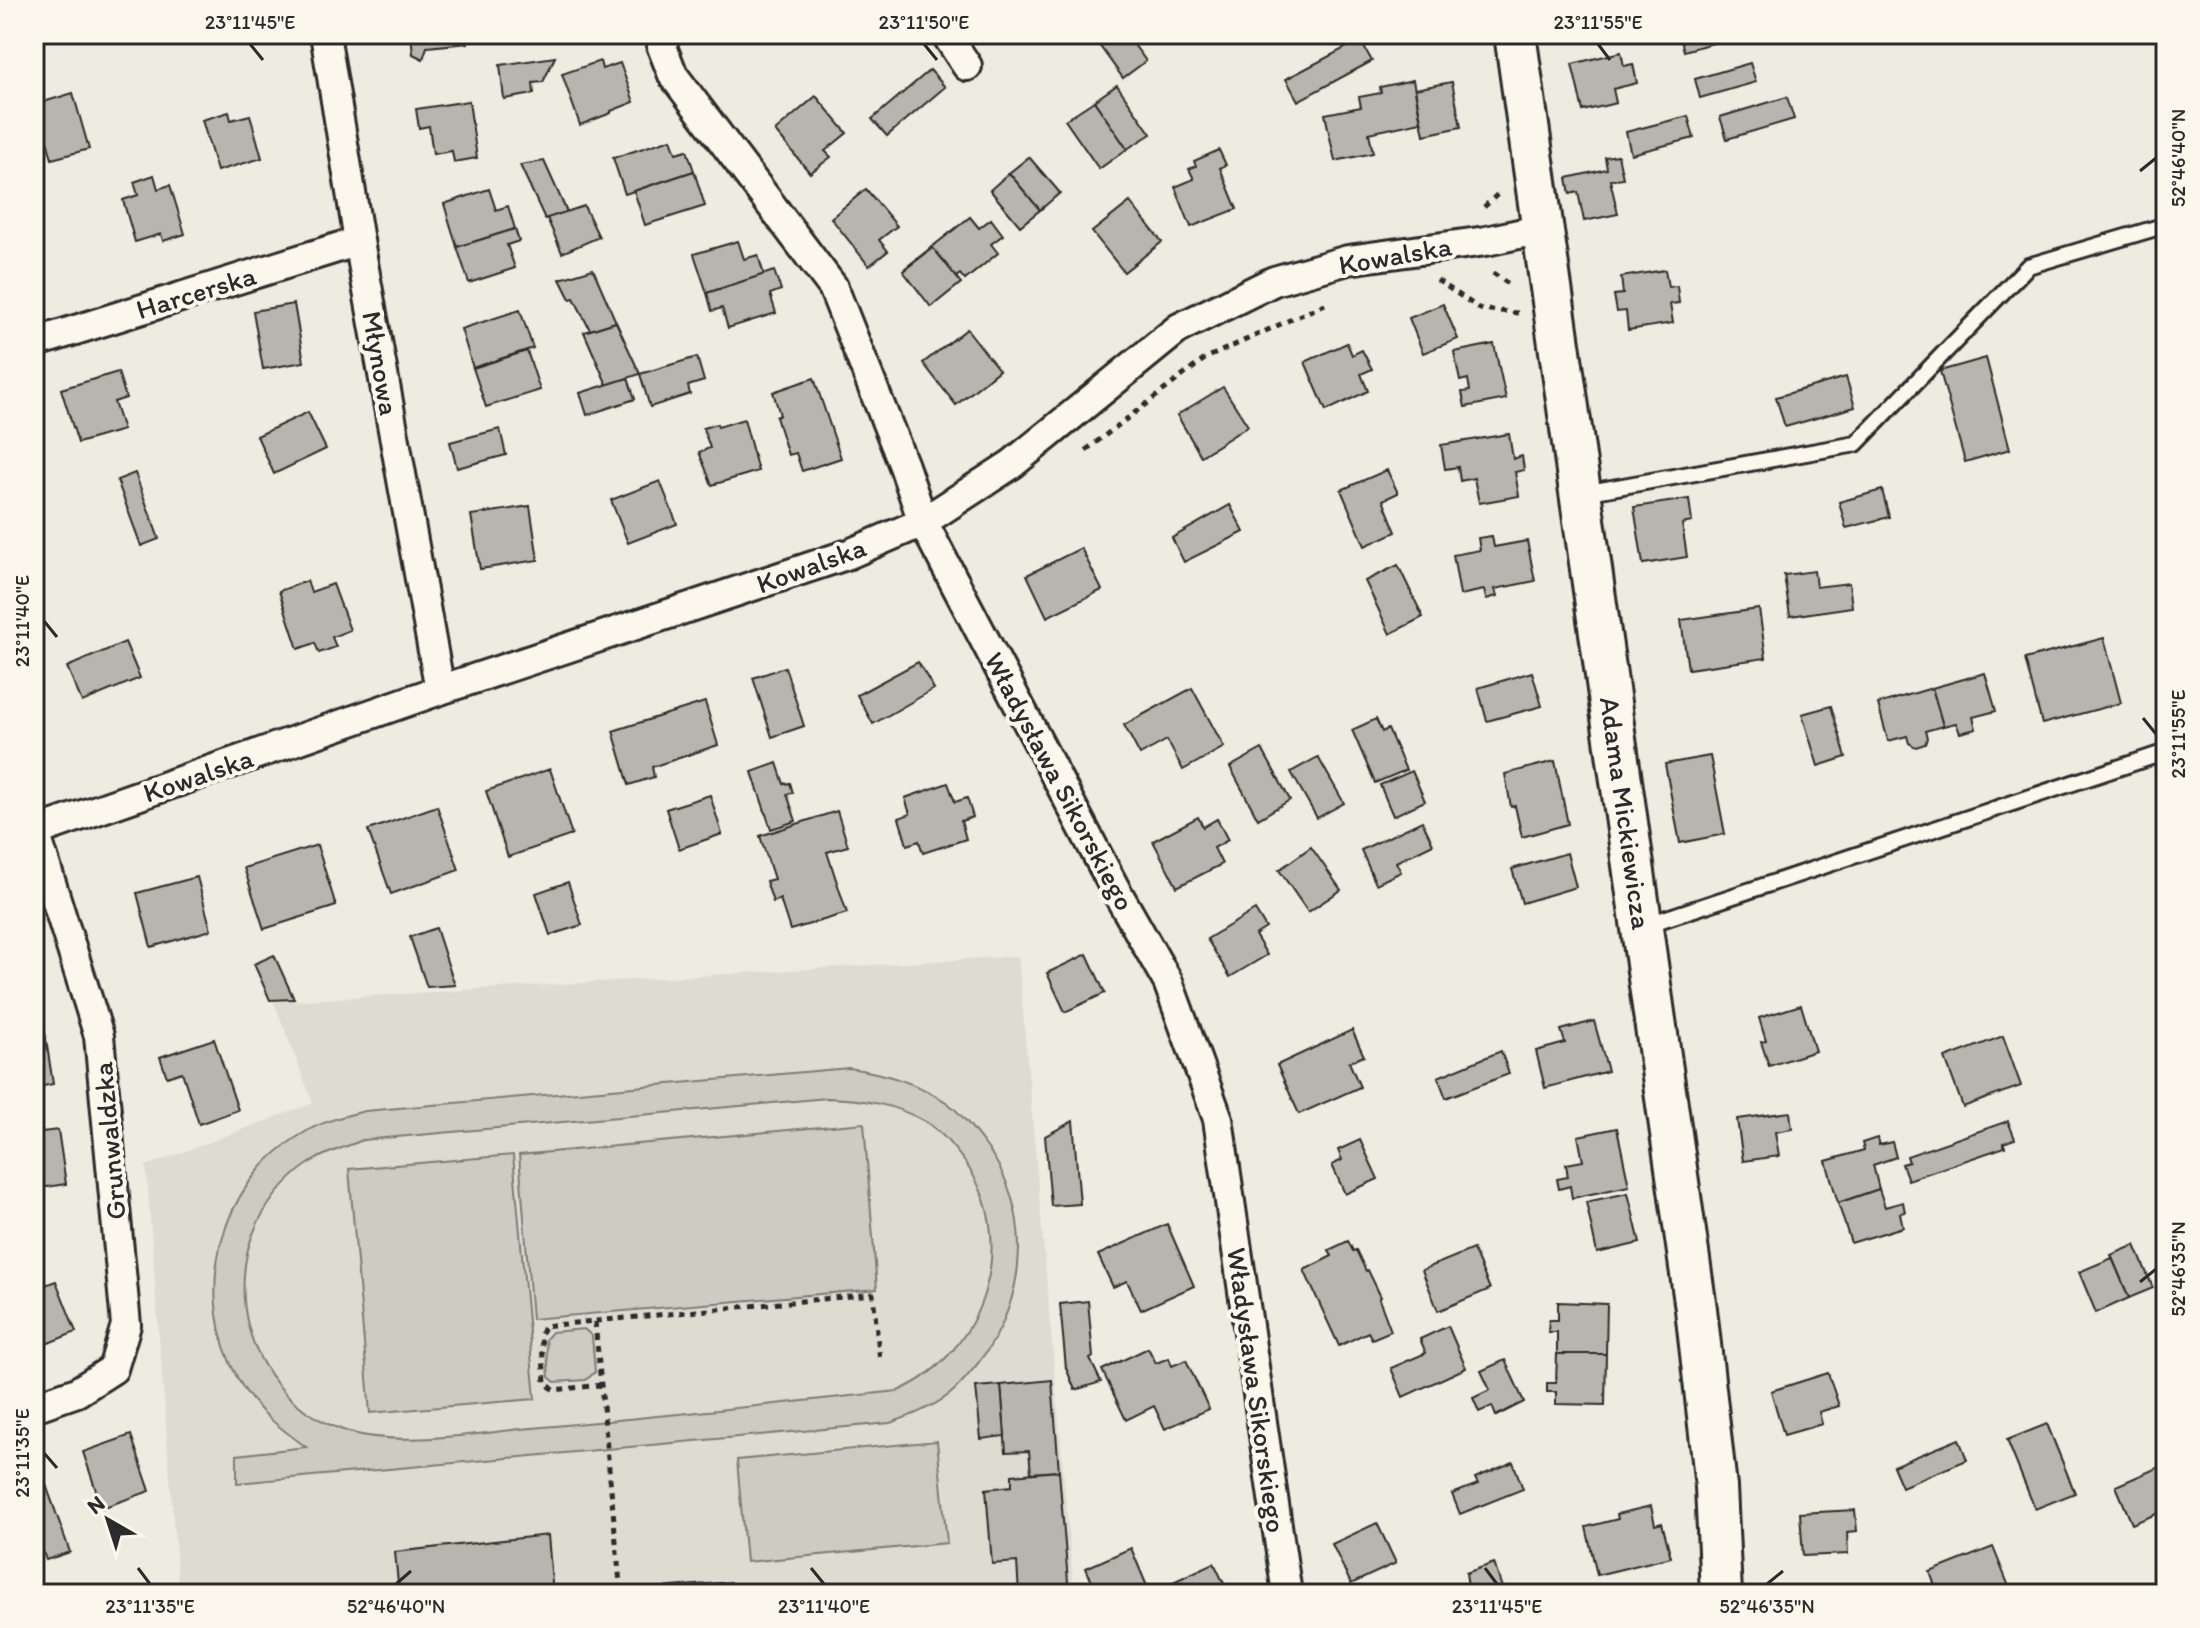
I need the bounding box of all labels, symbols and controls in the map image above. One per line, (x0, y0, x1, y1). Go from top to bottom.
text: 23°11'45"E (205, 10, 295, 34)
text: 23°11'50"E (879, 10, 969, 34)
text: 23°11'55"E (1554, 10, 1642, 34)
text: 52°46'40"N (2166, 109, 2190, 207)
street label: Kowalska (1336, 228, 1455, 282)
street label: Harcerska (132, 258, 260, 326)
street label: Młynowa (355, 308, 407, 418)
street label: Kowalska (751, 529, 871, 601)
text: 23°11'40"E (10, 575, 34, 667)
street label: Władysława Sikorskiego (977, 646, 1143, 916)
text: 23°11'55"E (2166, 690, 2190, 778)
street label: Adama Mickiewicza (1593, 694, 1659, 932)
street label: Kowalska (138, 740, 258, 810)
street label: Grunwaldzka (85, 1060, 133, 1221)
text: 52°46'35"N (2166, 1221, 2190, 1317)
street label: Władysława Sikorskiego (1220, 1245, 1294, 1535)
text: 23°11'35"E (10, 1408, 34, 1498)
north arrow (68, 1480, 148, 1560)
text: N (81, 1490, 110, 1520)
text: 23°11'35"E (105, 1594, 195, 1618)
text: 52°46'40"N (347, 1594, 445, 1618)
text: 23°11'40"E (778, 1594, 870, 1618)
text: 23°11'45"E (1452, 1594, 1542, 1618)
text: 52°46'35"N (1719, 1594, 1815, 1618)

